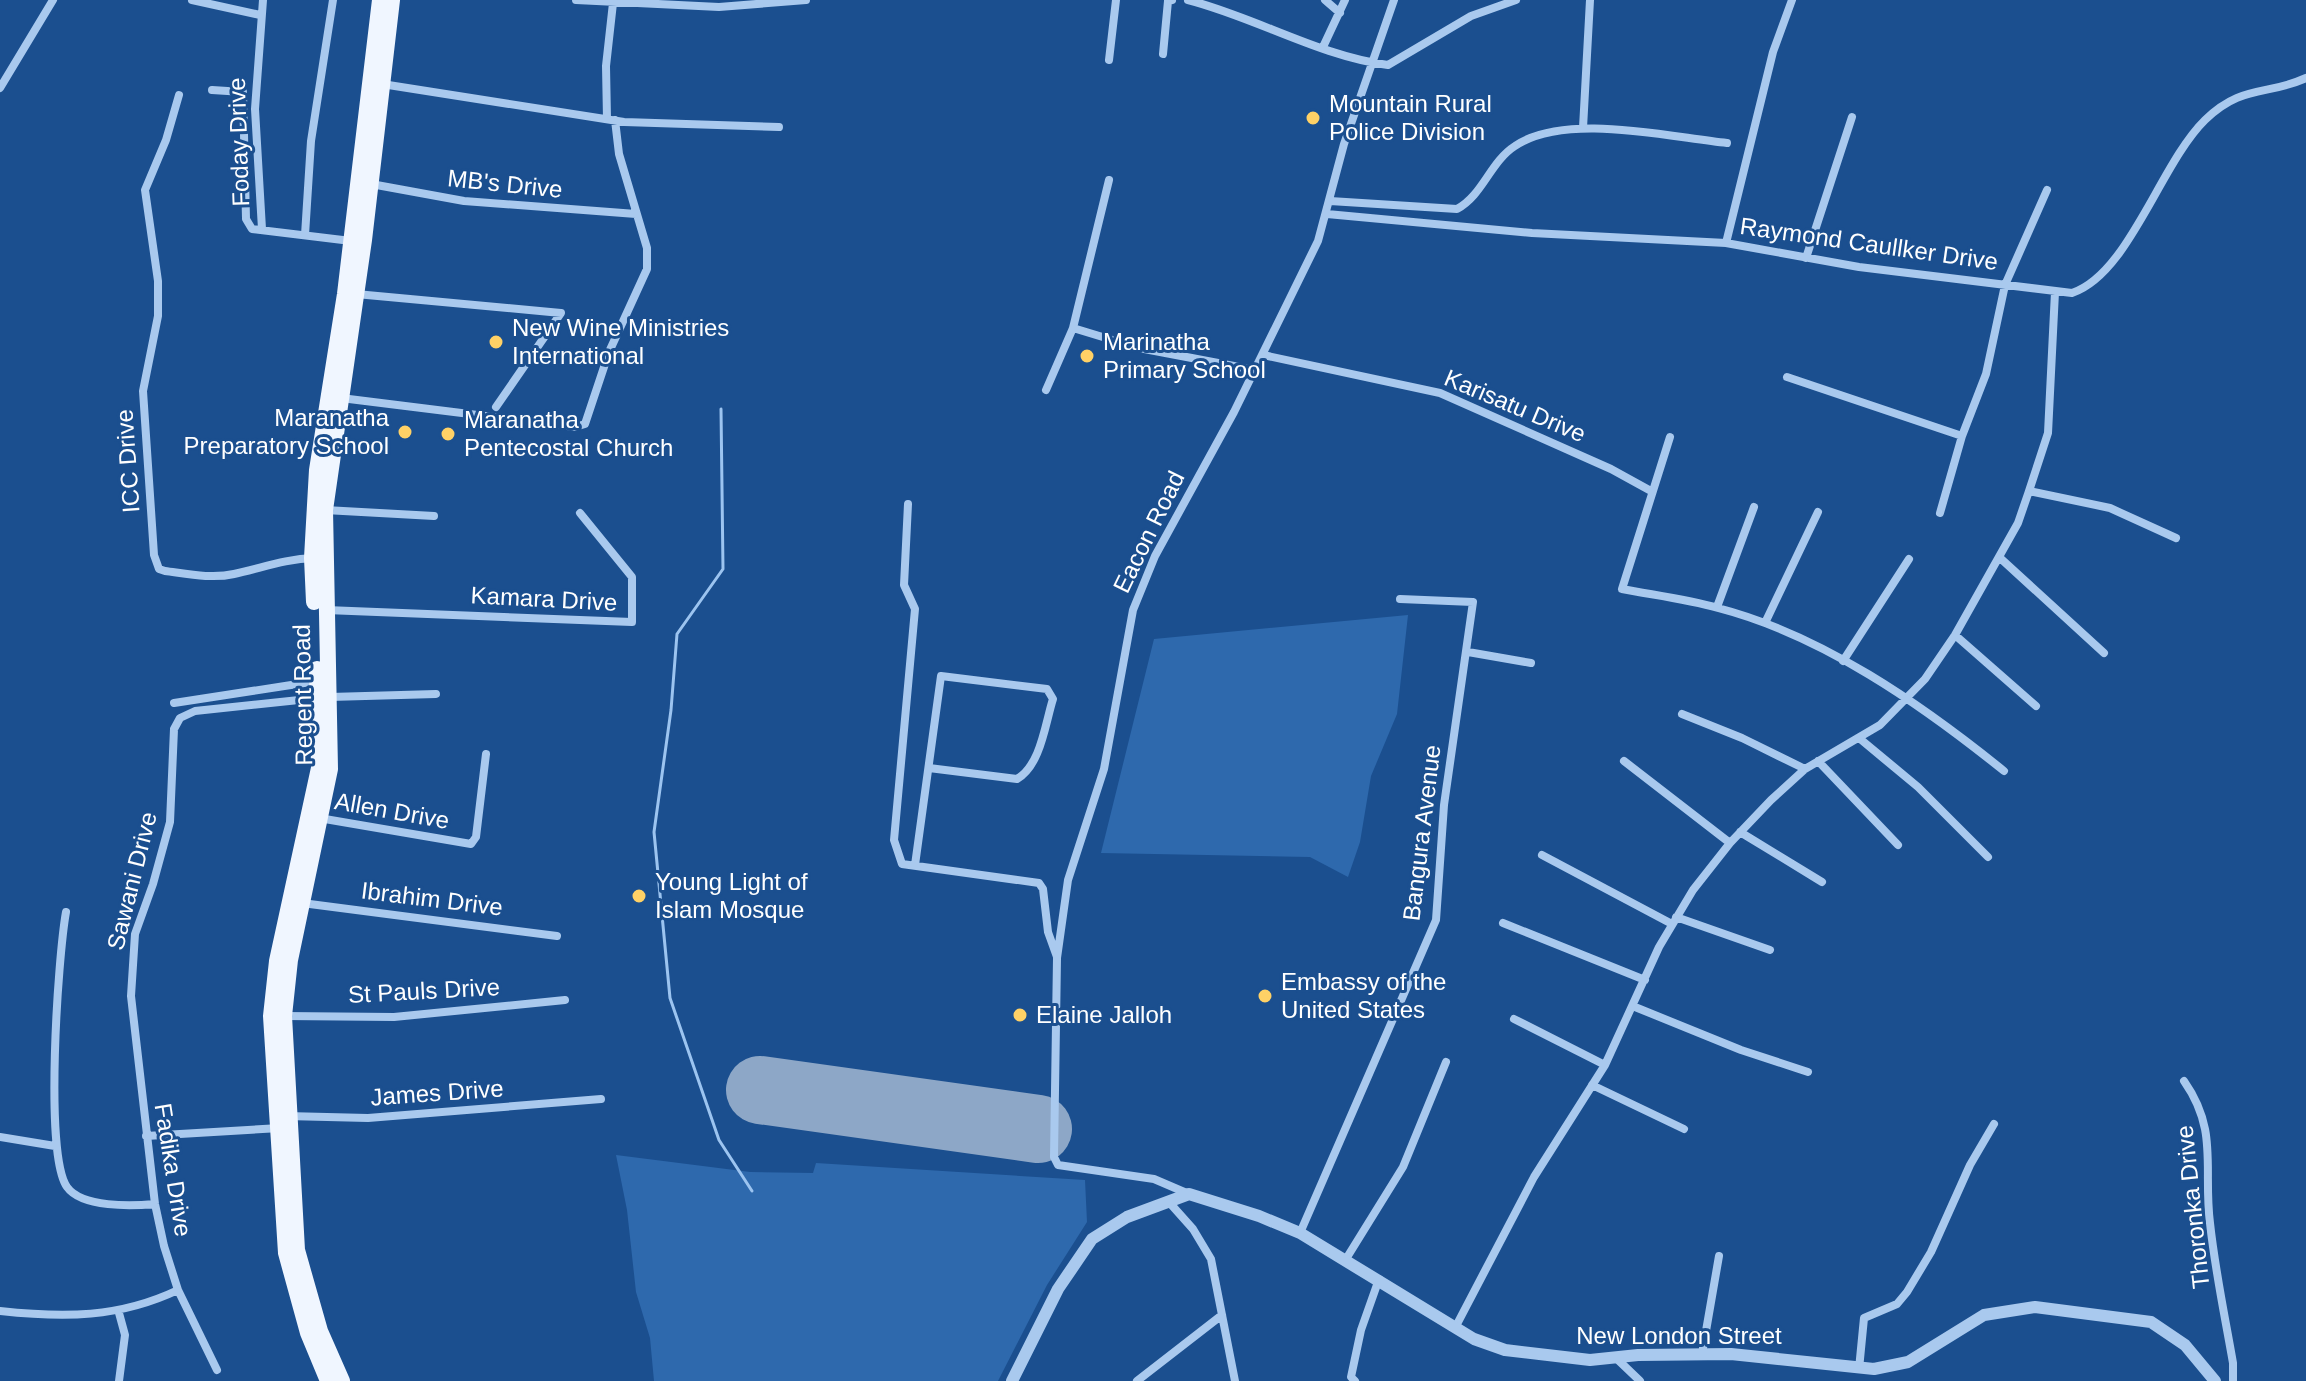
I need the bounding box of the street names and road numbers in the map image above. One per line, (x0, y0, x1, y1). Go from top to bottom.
street label: Foday Drive (223, 77, 254, 207)
street label: MB's Drive (446, 164, 564, 203)
street label: Raymond Caullker Drive (1738, 212, 2000, 275)
street label: Karisatu Drive (1441, 364, 1590, 447)
street label: ICC Drive (110, 408, 145, 514)
street label: Eacon Road (1107, 467, 1190, 597)
street label: Kamara Drive (470, 581, 618, 616)
street label: Regent Road (288, 624, 317, 766)
street label: Bangura Avenue (1397, 743, 1446, 922)
street label: Allen Drive (333, 787, 452, 834)
street label: Sawani Drive (101, 809, 162, 953)
street label: Ibrahim Drive (360, 876, 505, 921)
street label: St Pauls Drive (347, 973, 501, 1008)
street label: James Drive (370, 1074, 504, 1111)
street label: Fadika Drive (150, 1101, 197, 1239)
street label: Thoronka Drive (2171, 1124, 2215, 1290)
street label: New London Street (1576, 1322, 1782, 1349)

